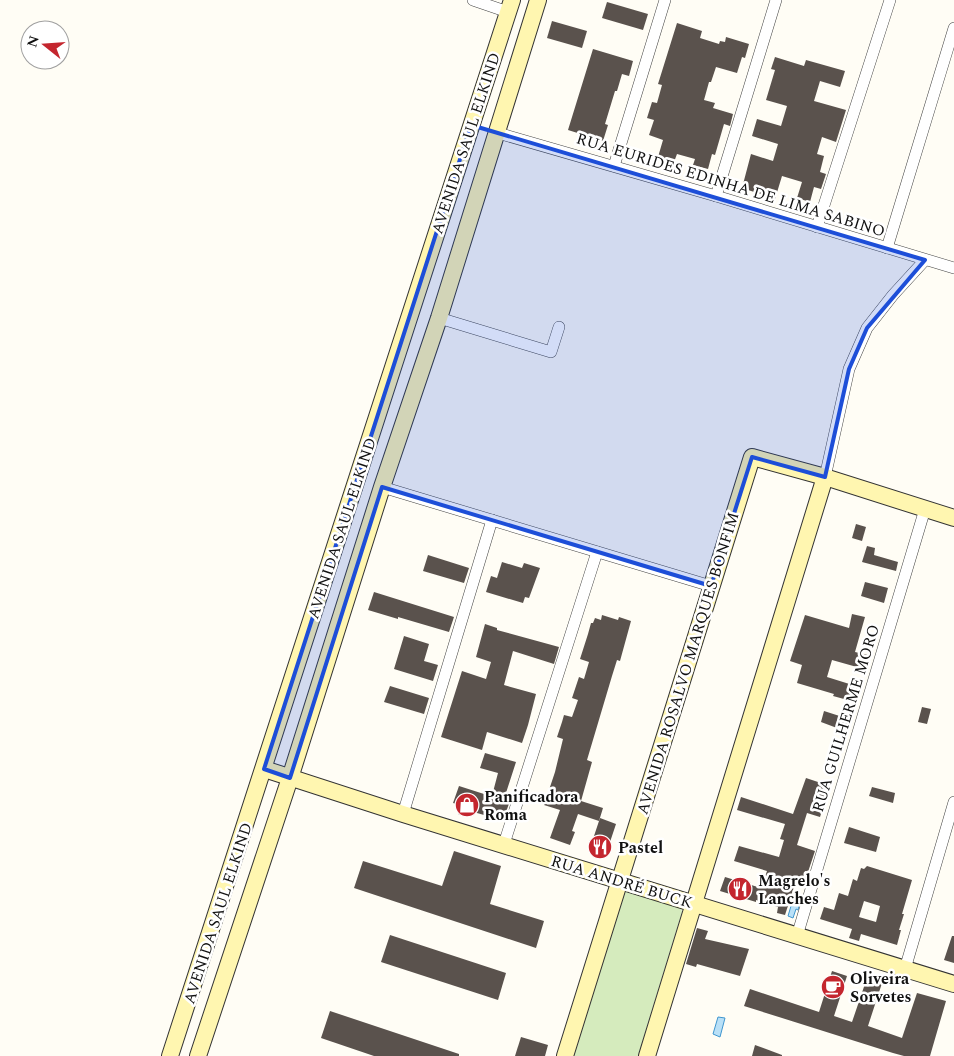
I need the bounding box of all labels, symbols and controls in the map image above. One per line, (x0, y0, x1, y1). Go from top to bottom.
north arrow (20, 20, 70, 70)
text: N (21, 33, 45, 50)
street label: AVENIDA SAUL ELKIND (425, 49, 507, 237)
street label: RUA EURIDES EDINHA DE LIMA SABINO (573, 126, 888, 243)
street label: AVENIDA SAUL ELKIND (301, 434, 383, 622)
street label: AVENIDA ROSALVO MARQUES BONFIM (630, 509, 745, 817)
street label: RUA GUILHERME MORO (806, 621, 886, 815)
place label: Panificadora Roma (484, 785, 579, 827)
shop icon: Panificadora Roma (454, 792, 480, 818)
street label: AVENIDA SAUL ELKIND (177, 819, 259, 1007)
restaurant icon: Pastel (587, 834, 613, 860)
place label: Pastel (618, 836, 663, 860)
street label: RUA ANDRÉ BUCK (548, 849, 696, 915)
place label: Magrelo's Lanches (758, 869, 830, 911)
restaurant icon: Magrelo's Lanches (727, 876, 753, 902)
place label: Oliveira Sorvetes (850, 967, 912, 1009)
cafe icon: Oliveira Sorvetes (820, 974, 846, 1000)

